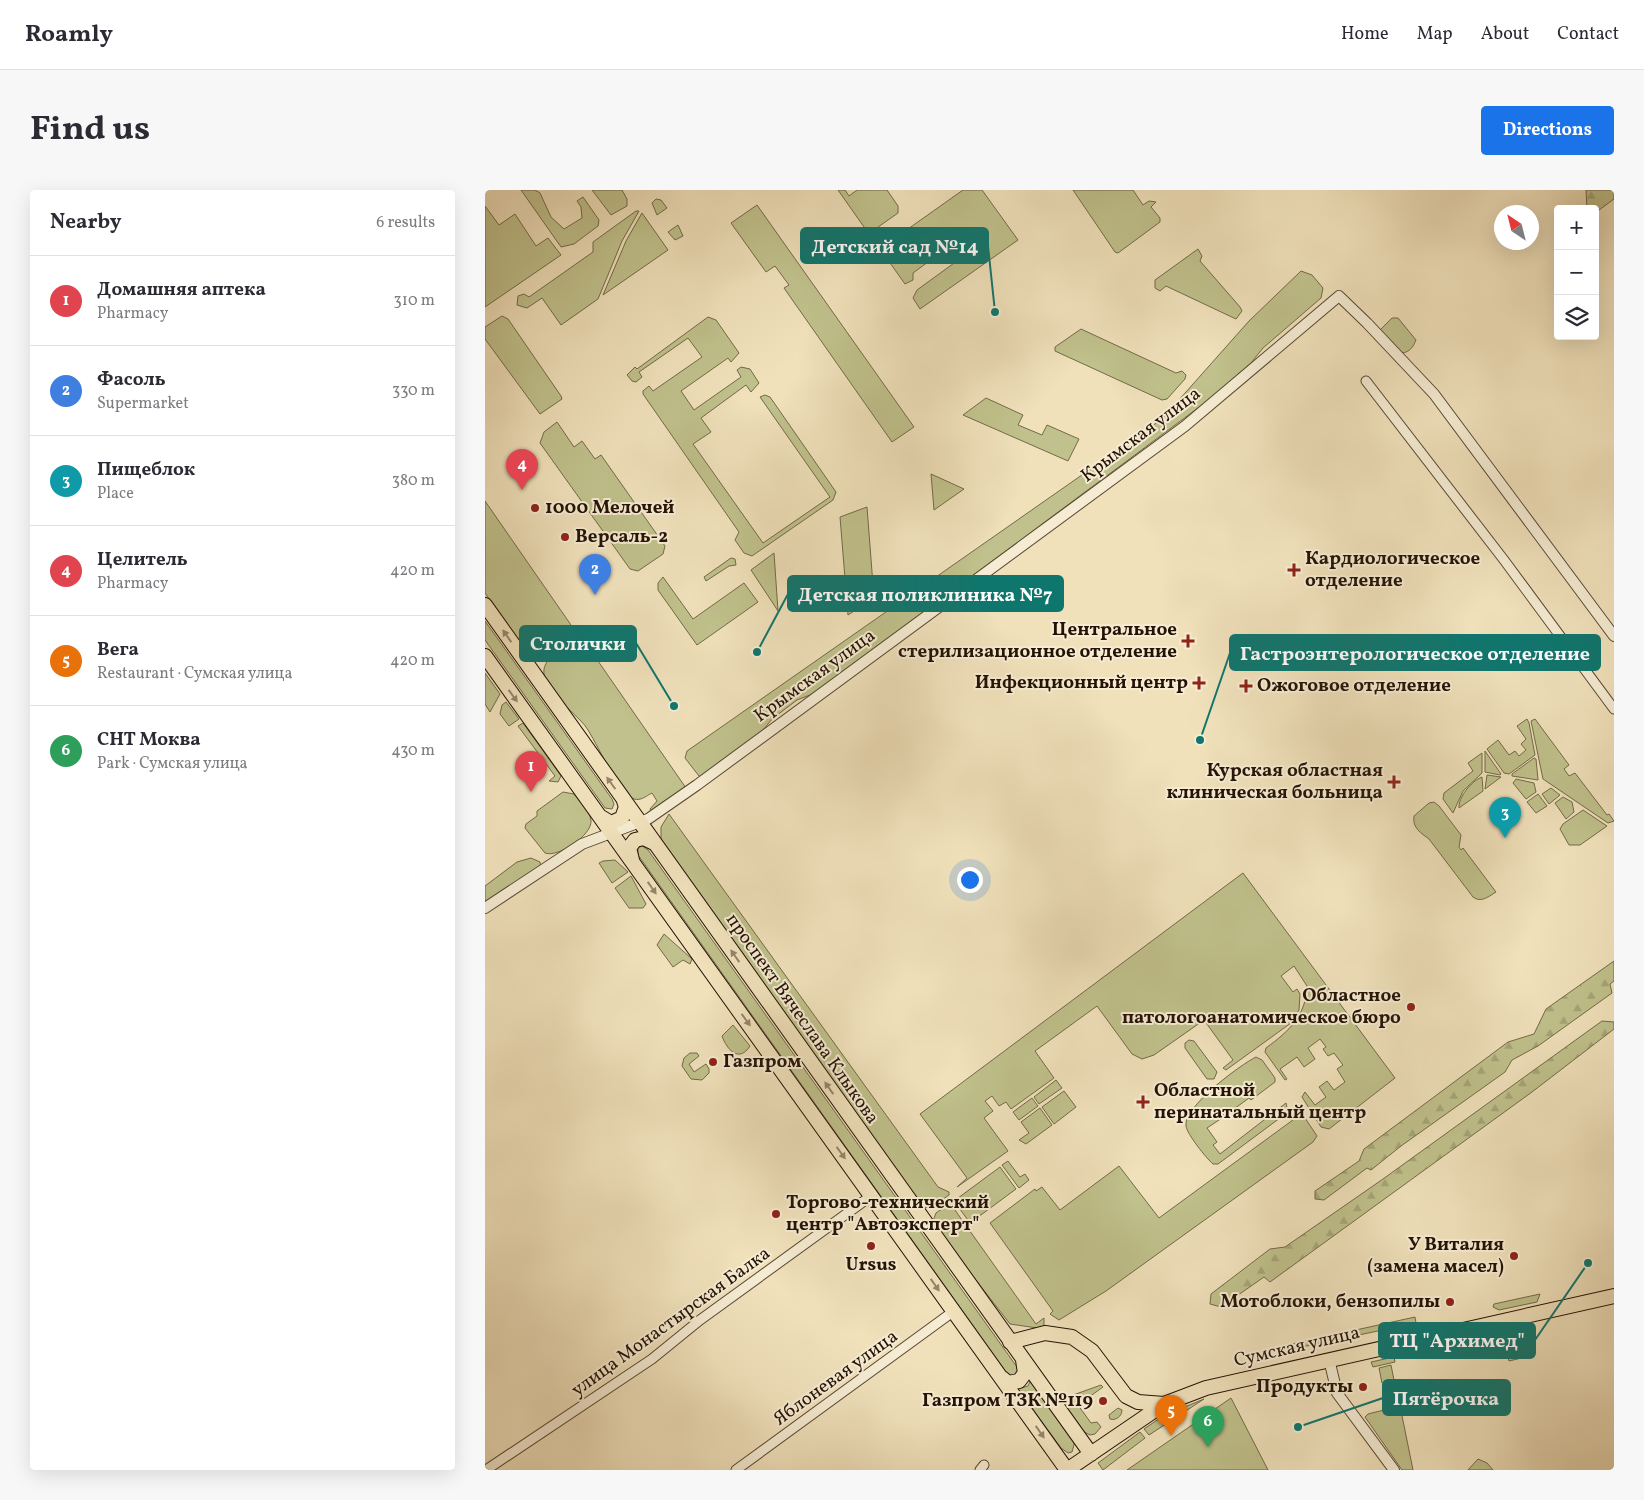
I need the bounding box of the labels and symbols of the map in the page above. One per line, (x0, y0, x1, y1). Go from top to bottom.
north arrow (1494, 205, 1539, 250)
callout: Детский сад №14 (801, 228, 988, 263)
text: Детский сад №14 (811, 234, 979, 262)
street label: Крымская улица (1076, 381, 1206, 489)
pin: 4 (506, 449, 538, 490)
place label: 1000 Мелочей (545, 495, 675, 521)
marker: 1000 Мелочей (529, 502, 541, 514)
place label: Версаль-2 (575, 524, 668, 550)
marker: Версаль-2 (559, 531, 571, 543)
place label: Кардиологическое отделение (1305, 546, 1481, 594)
pin: 2 (579, 554, 611, 595)
marker: Кардиологическое отделение (1287, 563, 1301, 577)
callout: Детская поликлиника №7 (788, 576, 1063, 611)
text: Детская поликлиника №7 (798, 582, 1052, 610)
place label: Центральное стерилизационное отделение (898, 617, 1177, 665)
street label: Крымская улица (749, 623, 881, 729)
callout: Столички (520, 626, 636, 661)
one-way arrow (502, 630, 512, 643)
text: Столички (530, 631, 626, 659)
marker: Центральное стерилизационное отделение (1181, 634, 1195, 648)
callout: Гастроэнтерологическое отделение (1230, 635, 1600, 670)
text: Гастроэнтерологическое отделение (1240, 641, 1590, 669)
place label: Инфекционный центр (975, 670, 1188, 696)
place label: Ожоговое отделение (1257, 673, 1451, 699)
marker: Инфекционный центр (1192, 676, 1206, 690)
marker: Ожоговое отделение (1239, 679, 1253, 693)
one-way arrow (508, 689, 518, 702)
pin: 1 (515, 751, 547, 792)
place label: Курская областная клиническая больница (1166, 758, 1383, 806)
marker: Курская областная клиническая больница (1387, 775, 1401, 789)
one-way arrow (606, 776, 616, 790)
pin: 3 (1489, 797, 1521, 838)
your location (957, 867, 983, 893)
one-way arrow (647, 881, 657, 895)
street label: проспект Вячеслава Клыкова (719, 908, 885, 1130)
one-way arrow (729, 950, 740, 963)
place label: Областное патологоанатомическое бюро (1122, 983, 1401, 1031)
marker: Областное патологоанатомическое бюро (1405, 1001, 1417, 1013)
one-way arrow (741, 1013, 751, 1027)
place label: Газпром (723, 1049, 801, 1075)
marker: Газпром (707, 1056, 719, 1068)
place label: Областной перинатальный центр (1154, 1078, 1366, 1126)
one-way arrow (824, 1081, 834, 1095)
marker: Областной перинатальный центр (1136, 1095, 1150, 1109)
one-way arrow (836, 1146, 846, 1159)
place label: Торгово-технический центр "Автоэксперт" (786, 1190, 989, 1238)
marker: Торгово-технический центр "Автоэксперт" (770, 1208, 782, 1220)
place label: У Виталия (замена масел) (1367, 1232, 1504, 1280)
marker: Ursus (865, 1240, 877, 1252)
street label: улица Монастырская Балка (566, 1241, 776, 1403)
marker: У Виталия (замена масел) (1508, 1250, 1520, 1262)
place label: Ursus (845, 1252, 897, 1278)
one-way arrow (930, 1278, 940, 1292)
place label: Мотоблоки, бензопилы (1220, 1289, 1440, 1315)
marker: Мотоблоки, бензопилы (1444, 1296, 1456, 1308)
street label: Сумская улица (1231, 1320, 1363, 1374)
callout: ТЦ "Архимед" (1379, 1323, 1535, 1358)
street label: Яблоневая улица (768, 1324, 904, 1432)
text: ТЦ "Архимед" (1389, 1328, 1525, 1356)
place label: Продукты (1256, 1374, 1353, 1400)
callout: Пятёрочка (1383, 1380, 1510, 1415)
marker: Продукты (1357, 1381, 1369, 1393)
text: Пятёрочка (1393, 1386, 1499, 1414)
place label: Газпром ТЗК №119 (922, 1388, 1093, 1414)
marker: Газпром ТЗК №119 (1097, 1395, 1109, 1407)
pin: 5 (1155, 1395, 1187, 1436)
pin: 6 (1192, 1406, 1224, 1447)
one-way arrow (1035, 1425, 1045, 1439)

